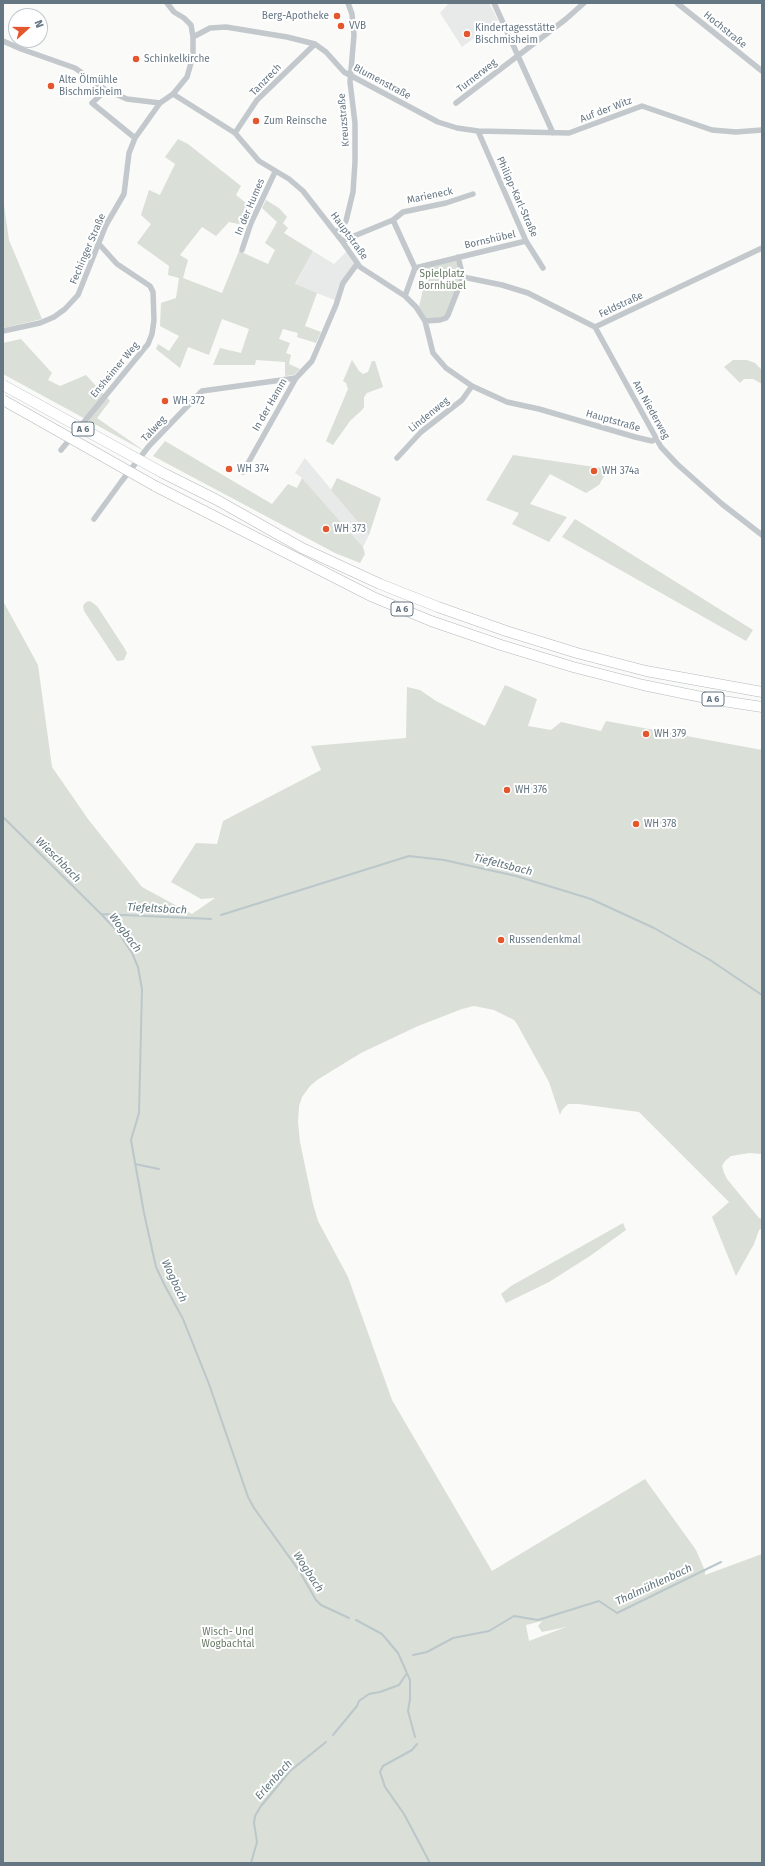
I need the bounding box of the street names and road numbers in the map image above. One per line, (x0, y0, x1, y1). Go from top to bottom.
street label: Hochstraße (701, 9, 749, 51)
street label: Turnerweg (455, 57, 499, 95)
street label: Tanzrech (248, 61, 284, 99)
street label: Blumenstraße (351, 62, 413, 102)
street label: Kreuzstraße (336, 93, 352, 147)
street label: Auf der Witz (578, 95, 634, 125)
street label: Philipp-Karl-Straße (494, 155, 540, 239)
street label: In der Humes (233, 177, 267, 237)
street label: Marieneck (406, 185, 454, 207)
street label: Hauptstraße (328, 210, 370, 262)
street label: Fechinger Straße (68, 212, 108, 286)
street label: Bornshübel (463, 228, 517, 252)
street label: Feldstraße (597, 290, 645, 320)
street label: Ensheimer Weg (88, 340, 142, 400)
street label: In der Hamm (250, 377, 290, 433)
street label: Am Niederweg (630, 379, 672, 441)
street label: Lindenweg (406, 395, 452, 435)
street label: Hauptstraße (584, 407, 642, 435)
street label: Talweg (139, 414, 169, 444)
road number: A 6 (72, 422, 94, 436)
road number: A 6 (391, 602, 413, 616)
road number: A 6 (702, 692, 724, 706)

